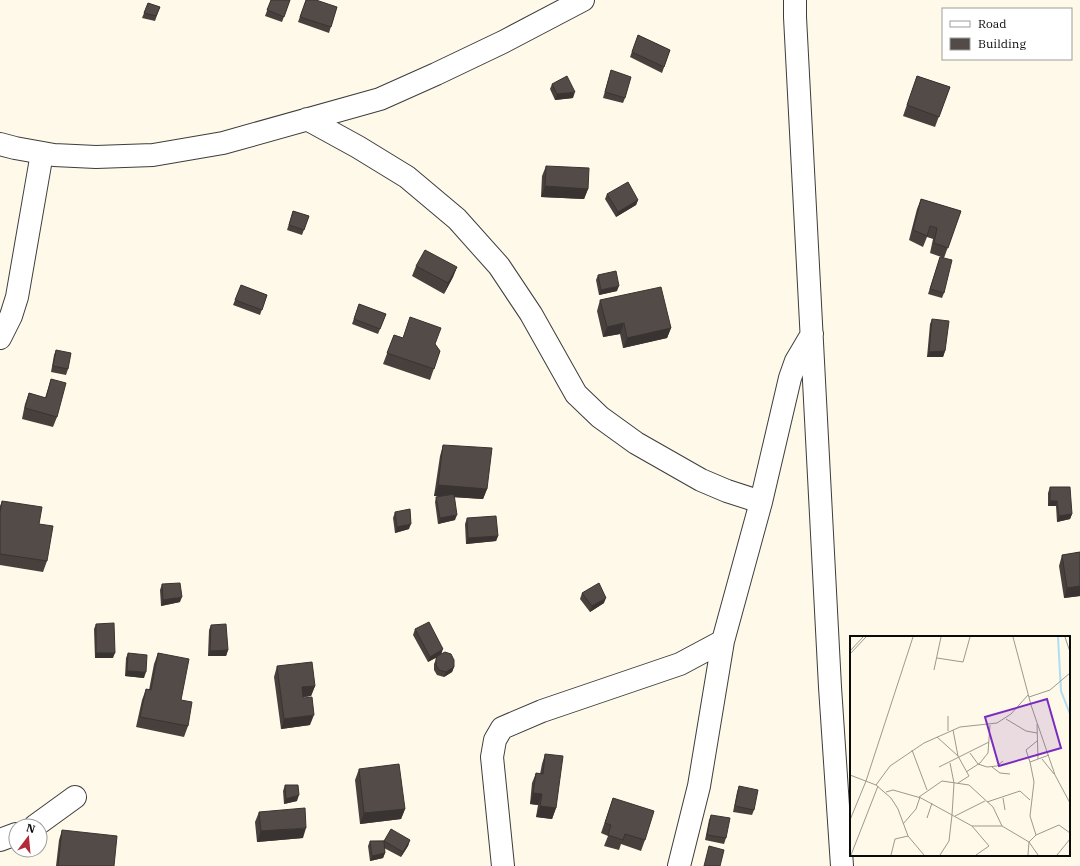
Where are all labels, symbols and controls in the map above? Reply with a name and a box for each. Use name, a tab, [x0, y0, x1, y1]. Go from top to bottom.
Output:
legend	[942, 8, 1072, 60]
text: Road	[978, 16, 1007, 31]
text: Building	[978, 36, 1026, 51]
inset map	[850, 636, 1070, 856]
north arrow	[8, 818, 48, 858]
text: N	[25, 820, 37, 836]

